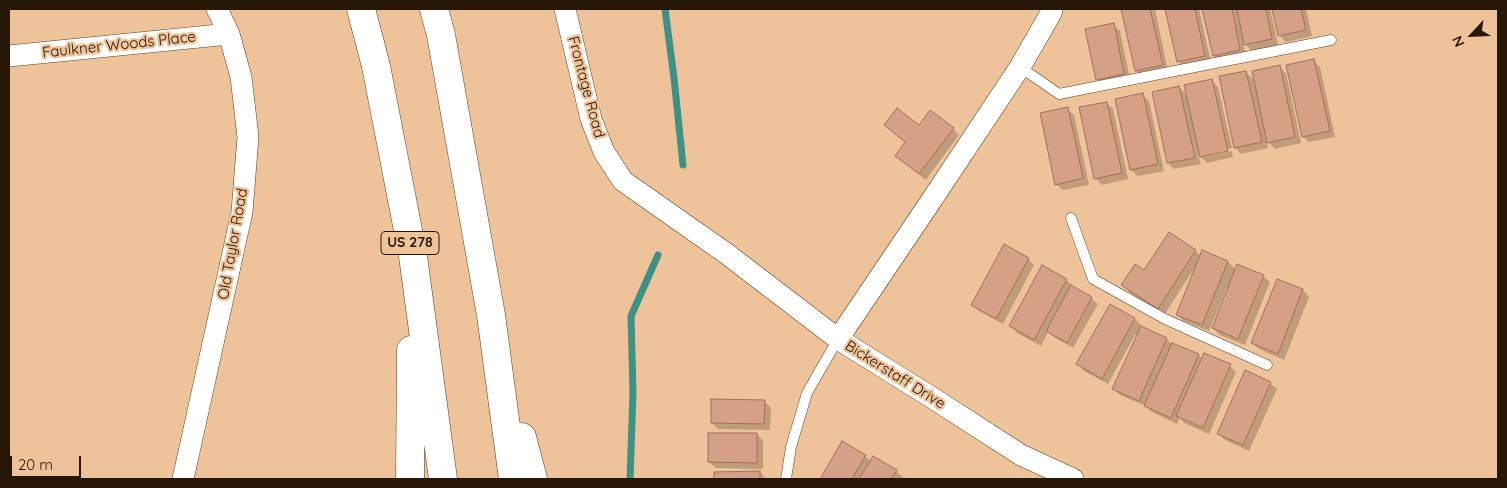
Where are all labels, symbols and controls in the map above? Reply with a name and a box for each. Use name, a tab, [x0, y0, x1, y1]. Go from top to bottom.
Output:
north arrow	[1447, 10, 1497, 60]
street label: Faulkner Woods Place	[41, 28, 197, 62]
text: N	[1448, 33, 1469, 50]
street label: Frontage Road	[564, 34, 608, 140]
street label: Old Taylor Road	[214, 187, 252, 301]
road number: US 278	[381, 232, 439, 254]
street label: Bickerstaff Drive	[842, 337, 948, 413]
scale bar	[12, 446, 84, 478]
text: 20 m	[18, 455, 53, 474]

